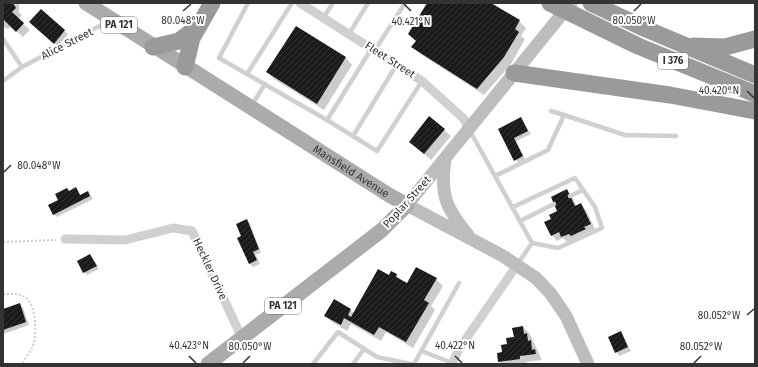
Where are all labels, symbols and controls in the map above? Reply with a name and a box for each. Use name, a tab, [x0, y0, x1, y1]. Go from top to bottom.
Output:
text: 80.048°W	[161, 15, 205, 27]
text: 80.050°W	[612, 15, 656, 27]
text: 40.421°N	[391, 16, 431, 28]
road number: PA 121	[101, 17, 137, 33]
street label: Alice Street	[39, 25, 95, 63]
street label: Fleet Street	[362, 39, 418, 81]
road number: I 376	[658, 53, 688, 69]
text: 40.420°N	[699, 85, 739, 97]
street label: Mansfield Avenue	[311, 142, 392, 200]
text: 80.048°W	[17, 160, 61, 172]
street label: Poplar Street	[380, 173, 434, 231]
street label: Heckler Drive	[190, 236, 230, 302]
road number: PA 121	[265, 298, 301, 314]
text: 80.052°W	[698, 310, 741, 322]
text: 40.423°N	[169, 340, 209, 352]
text: 40.422°N	[435, 340, 475, 352]
text: 80.050°W	[228, 341, 272, 353]
text: 80.052°W	[680, 341, 723, 353]

